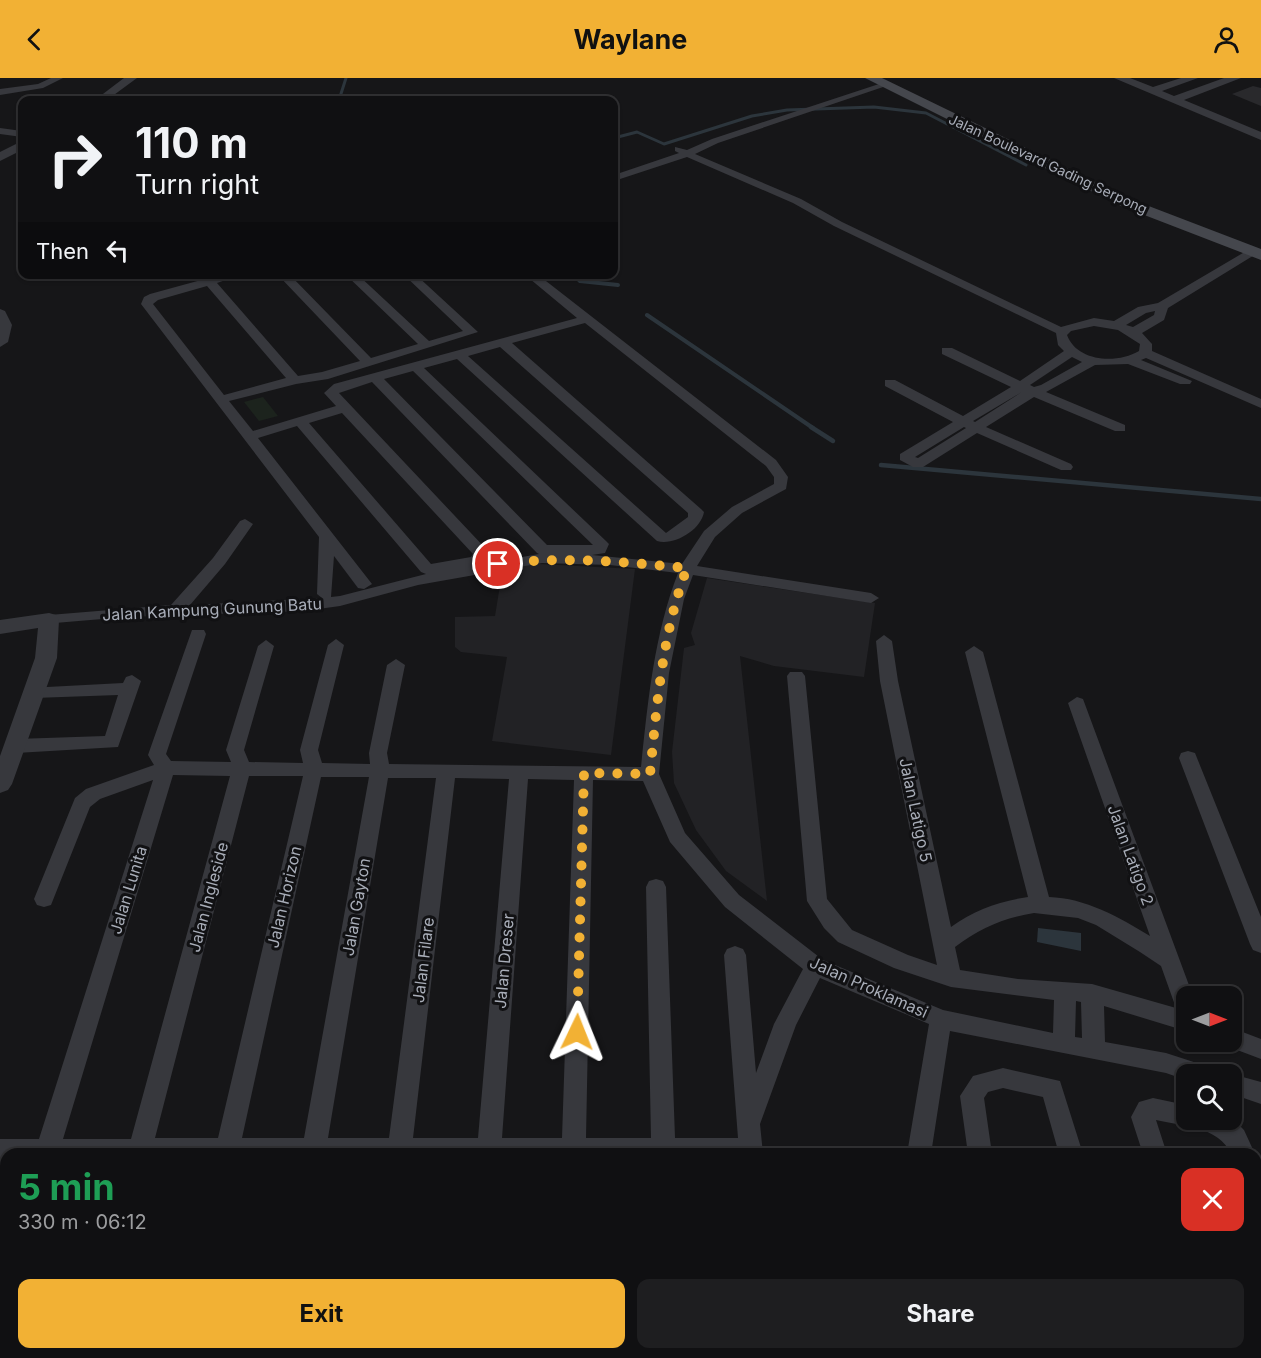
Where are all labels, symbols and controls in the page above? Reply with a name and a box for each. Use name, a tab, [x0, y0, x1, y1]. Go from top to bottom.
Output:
icon: back	[18, 23, 51, 56]
text: Waylane	[574, 23, 687, 56]
icon: person	[1210, 23, 1243, 56]
street label: Jalan Boulevard Gading Serpong	[946, 110, 1150, 217]
text: 110 m	[135, 117, 248, 168]
icon: right	[36, 120, 114, 198]
text: Turn right	[135, 168, 259, 201]
icon: left	[101, 234, 134, 267]
text: Then	[36, 238, 89, 264]
pin	[472, 538, 523, 589]
icon: arrive	[481, 547, 514, 580]
street label: Jalan Kampung Gunung Batu	[102, 593, 322, 625]
street label: Jalan Latigo 5	[895, 756, 937, 864]
street label: Jalan Latigo 2	[1104, 802, 1158, 908]
street label: Jalan Ingleside	[184, 840, 232, 954]
street label: Jalan Lunita	[105, 844, 151, 936]
street label: Jalan Horizon	[263, 844, 305, 950]
street label: Jalan Gayton	[338, 857, 374, 957]
street label: Jalan Dreser	[490, 913, 518, 1009]
street label: Jalan Filare	[408, 916, 438, 1004]
street label: Jalan Proklamasi	[807, 952, 931, 1022]
north arrow	[1176, 986, 1242, 1052]
map controls	[1176, 986, 1242, 1130]
position arrow	[545, 1000, 609, 1064]
button: search	[1176, 1064, 1242, 1130]
text: 5 min	[18, 1165, 115, 1209]
button: close	[1181, 1168, 1244, 1231]
text: 330 m · 06:12	[18, 1210, 147, 1234]
button: Exit	[18, 1279, 625, 1348]
button: Share	[637, 1279, 1244, 1348]

